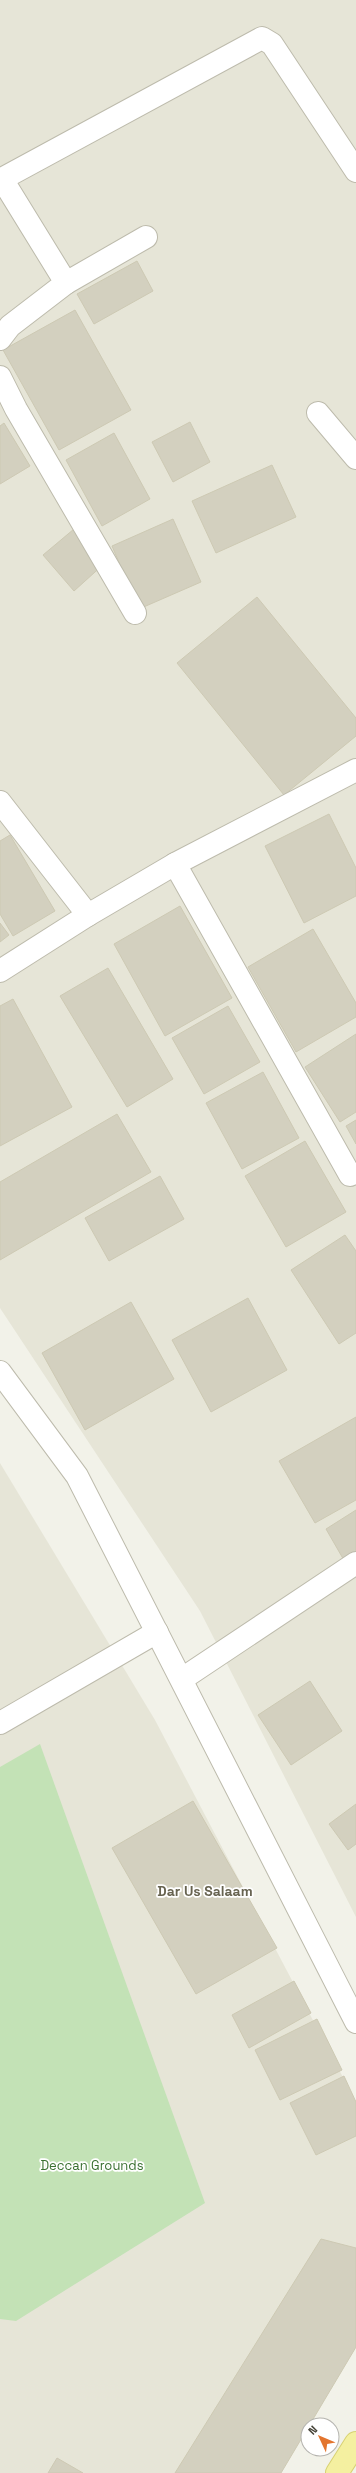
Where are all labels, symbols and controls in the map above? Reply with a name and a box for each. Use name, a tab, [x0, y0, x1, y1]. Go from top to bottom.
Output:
district label: Dar Us Salaam	[157, 1882, 253, 1900]
park label: Deccan Grounds	[40, 2157, 144, 2174]
north arrow	[300, 2417, 340, 2457]
text: N	[305, 2423, 320, 2438]

